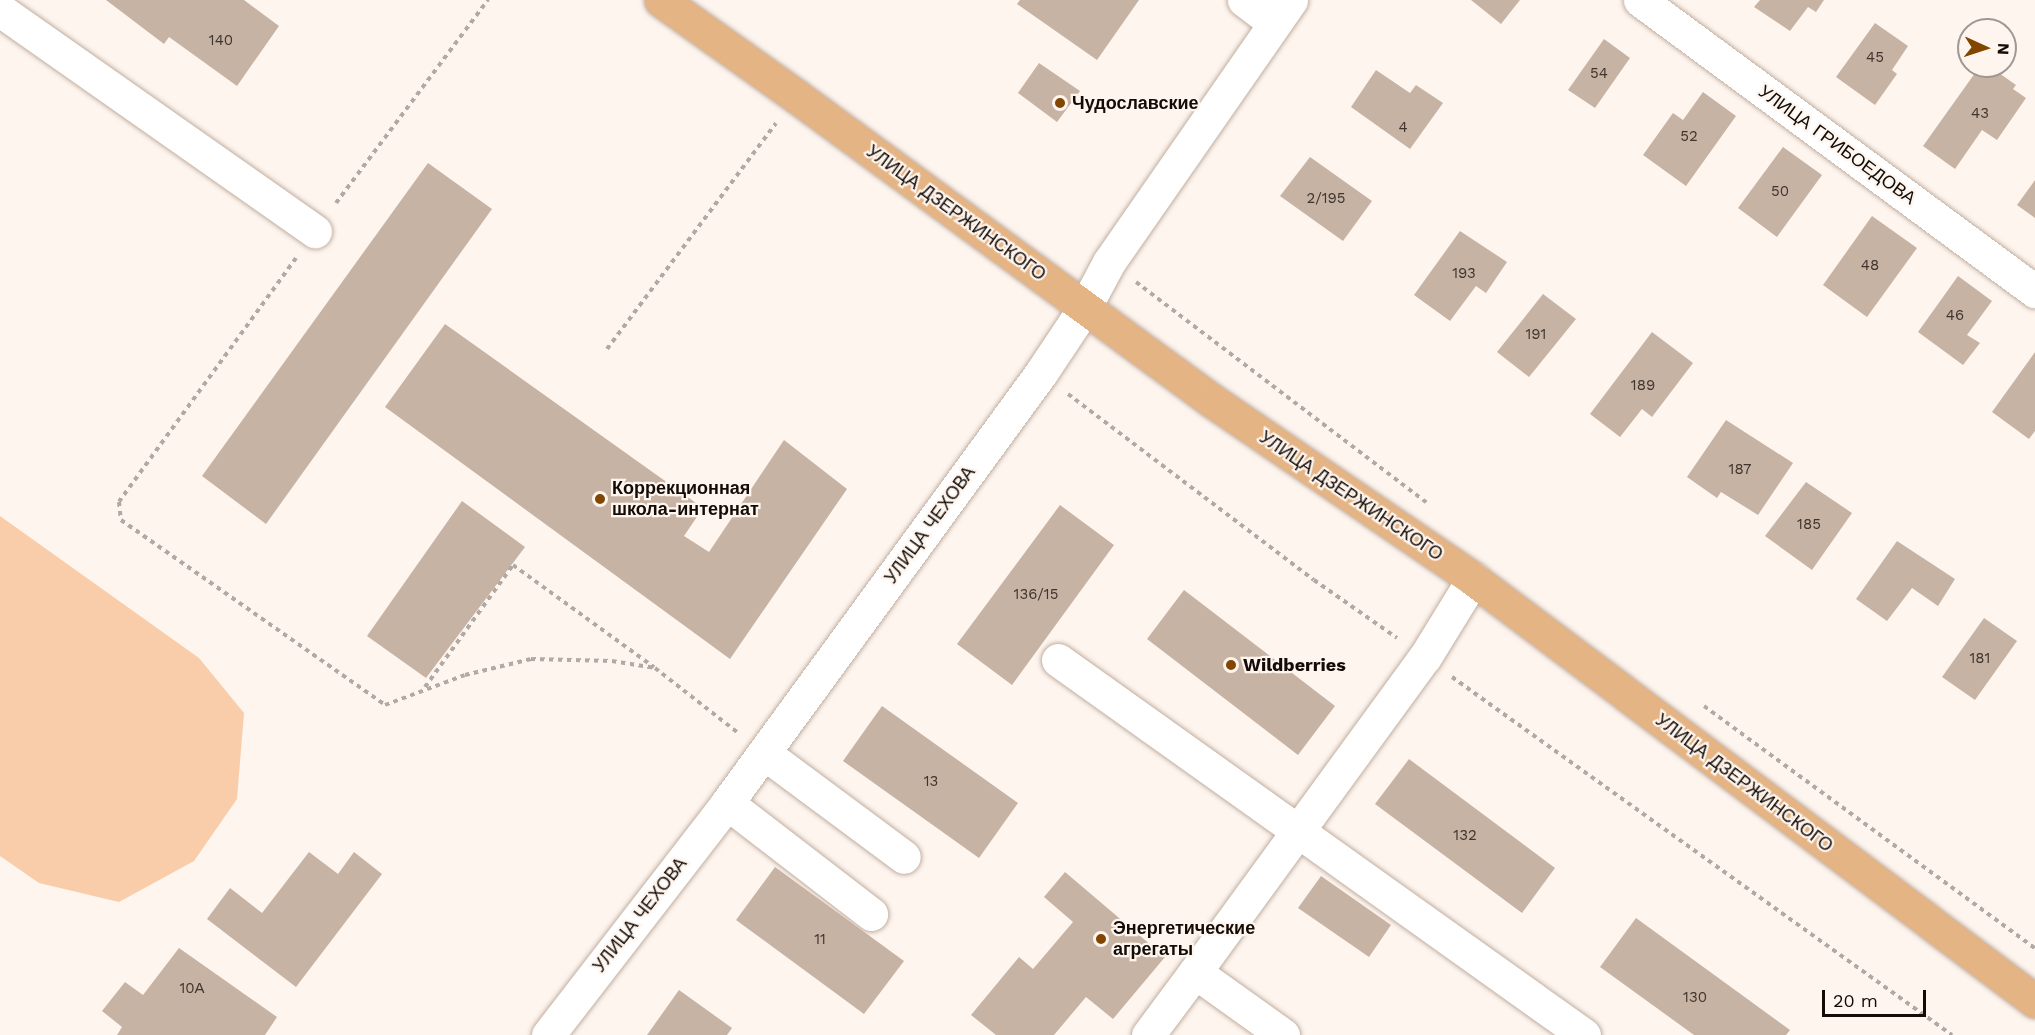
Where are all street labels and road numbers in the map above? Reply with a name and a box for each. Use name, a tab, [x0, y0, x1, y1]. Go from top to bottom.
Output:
street label: УЛИЦА ГРИБОЕДОВА	[1754, 81, 1920, 209]
street label: УЛИЦА ДЗЕРЖИНСКОГО	[862, 141, 1050, 285]
street label: УЛИЦА ДЗЕРЖИНСКОГО	[1255, 427, 1447, 565]
street label: УЛИЦА ЧЕХОВА	[880, 462, 980, 588]
street label: УЛИЦА ДЗЕРЖИНСКОГО	[1651, 709, 1837, 857]
street label: УЛИЦА ЧЕХОВА	[588, 853, 692, 977]

